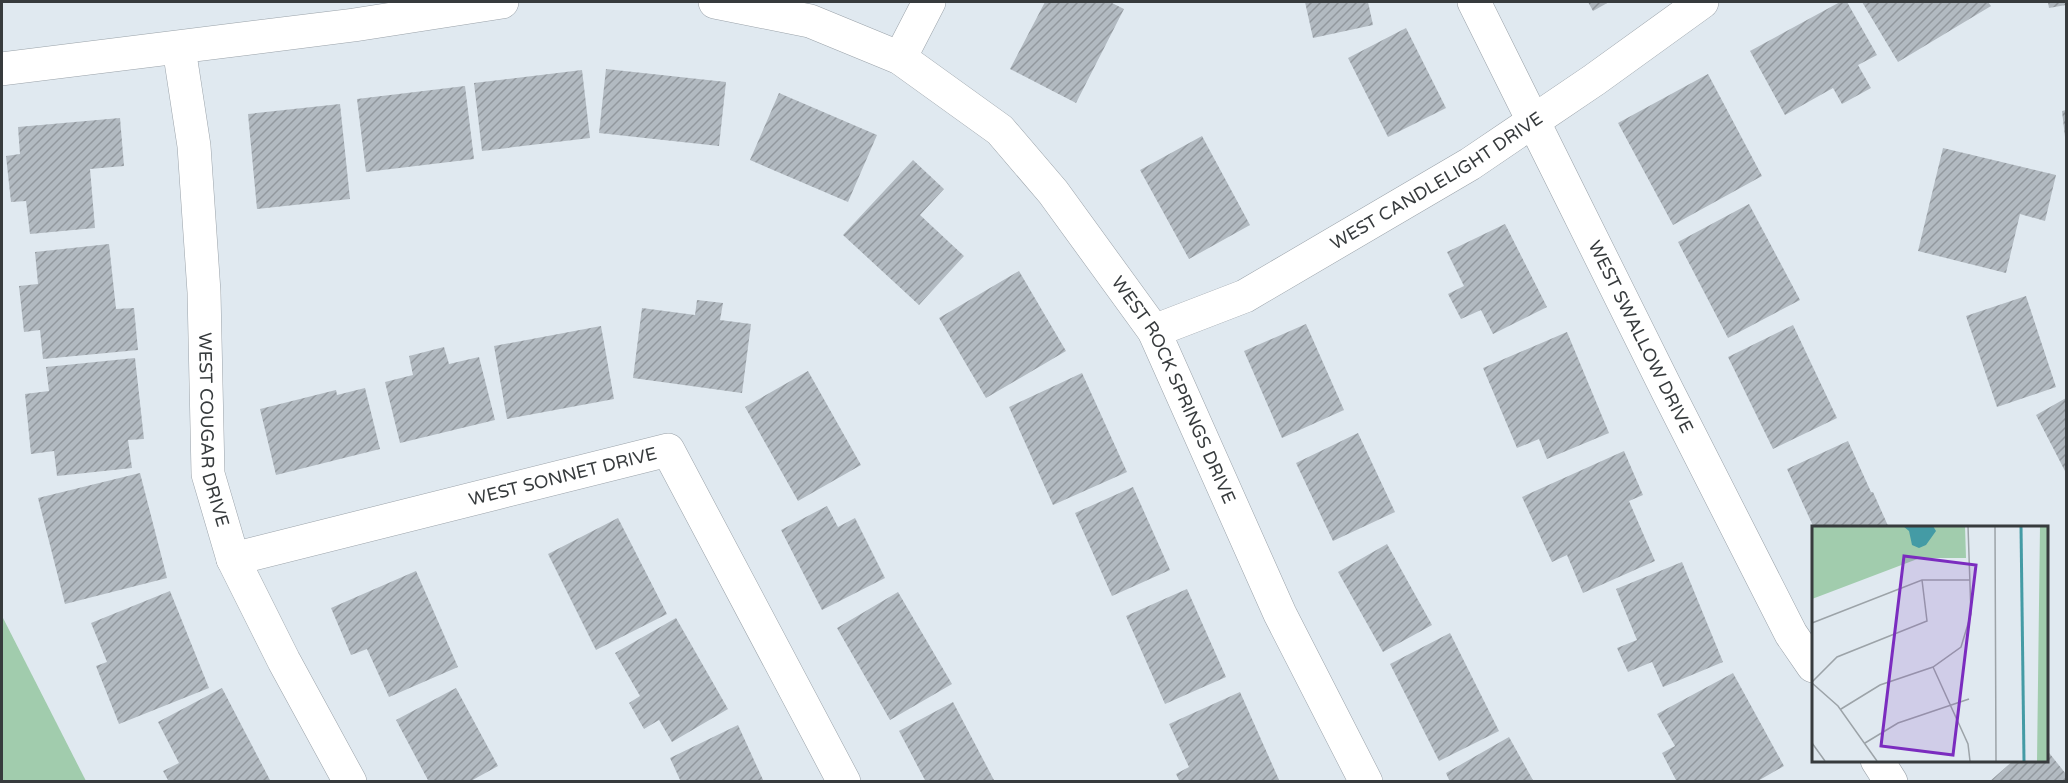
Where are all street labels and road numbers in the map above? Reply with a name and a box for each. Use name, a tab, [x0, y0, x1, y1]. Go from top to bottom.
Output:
street label: WEST CANDLELIGHT DRIVE	[1326, 107, 1547, 255]
street label: WEST SWALLOW DRIVE	[1583, 237, 1698, 437]
street label: WEST ROCK SPRINGS DRIVE	[1107, 272, 1240, 507]
street label: WEST COUGAR DRIVE	[194, 332, 234, 530]
street label: WEST SONNET DRIVE	[466, 442, 659, 510]

